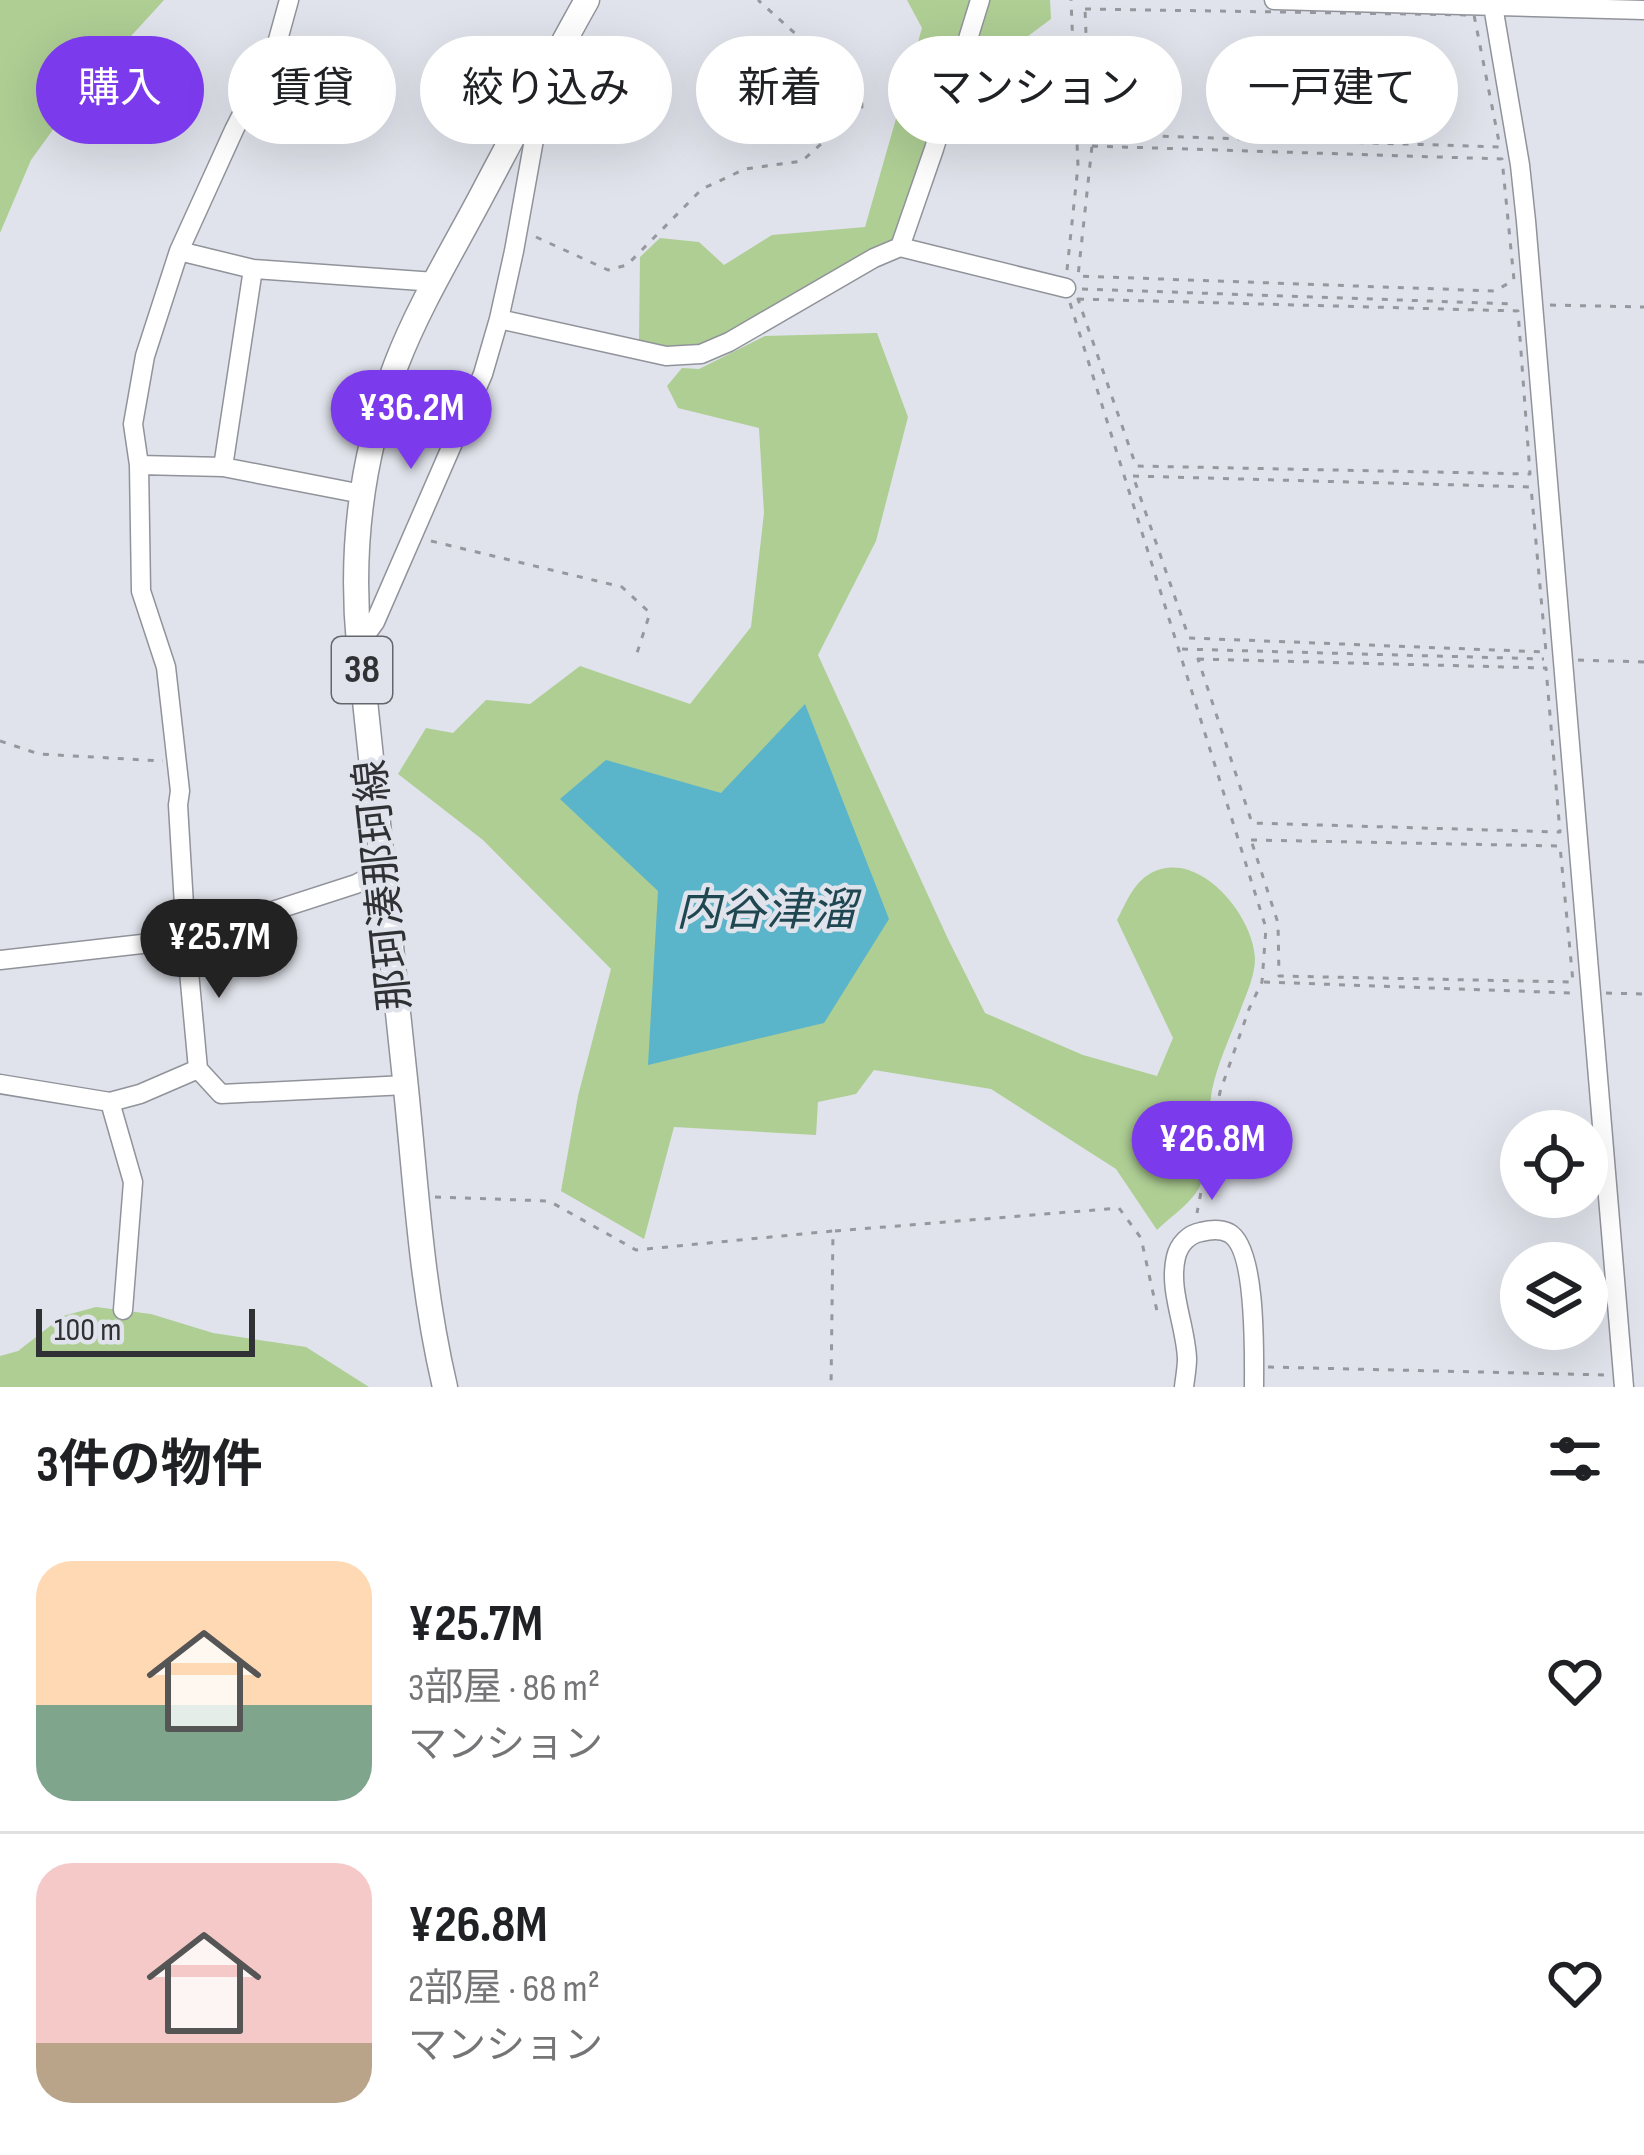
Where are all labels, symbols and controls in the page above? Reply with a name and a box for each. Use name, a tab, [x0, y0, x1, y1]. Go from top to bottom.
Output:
chip: 購入	[36, 36, 204, 144]
chip: 賃貸	[228, 36, 396, 144]
chip: 絞り込み	[420, 36, 672, 144]
chip: 新着	[696, 36, 864, 144]
chip: マンション	[888, 36, 1182, 144]
chip: 一戸建て	[1206, 36, 1458, 144]
pin: ¥36.2M	[313, 370, 509, 472]
text: ¥36.2M	[358, 385, 464, 432]
road number: 38	[332, 637, 392, 703]
street label: 那珂湊那珂線	[345, 757, 423, 1013]
water label: 内谷津溜	[676, 884, 862, 939]
pin: ¥25.7M	[121, 899, 317, 1001]
text: ¥25.7M	[167, 914, 271, 961]
pin: ¥26.8M	[1114, 1101, 1310, 1203]
map controls	[1500, 1110, 1608, 1350]
button: locate	[1500, 1110, 1608, 1218]
text: ¥26.8M	[1159, 1116, 1265, 1163]
button: layers	[1500, 1242, 1608, 1350]
scale bar	[36, 1303, 255, 1356]
text: 100 m	[54, 1310, 121, 1350]
icon: filters	[1542, 1426, 1608, 1492]
text: 3件の物件	[36, 1435, 263, 1496]
text: ¥25.7M	[408, 1594, 543, 1655]
icon: home	[132, 1609, 276, 1753]
icon: heart	[1542, 1648, 1608, 1714]
text: 3部屋 · 86 m²	[408, 1665, 600, 1712]
text: マンション	[408, 1722, 603, 1769]
text: ¥26.8M	[408, 1895, 548, 1956]
icon: home	[132, 1911, 276, 2055]
icon: heart	[1542, 1950, 1608, 2016]
text: 2部屋 · 68 m²	[408, 1966, 600, 2013]
text: マンション	[408, 2023, 603, 2070]

